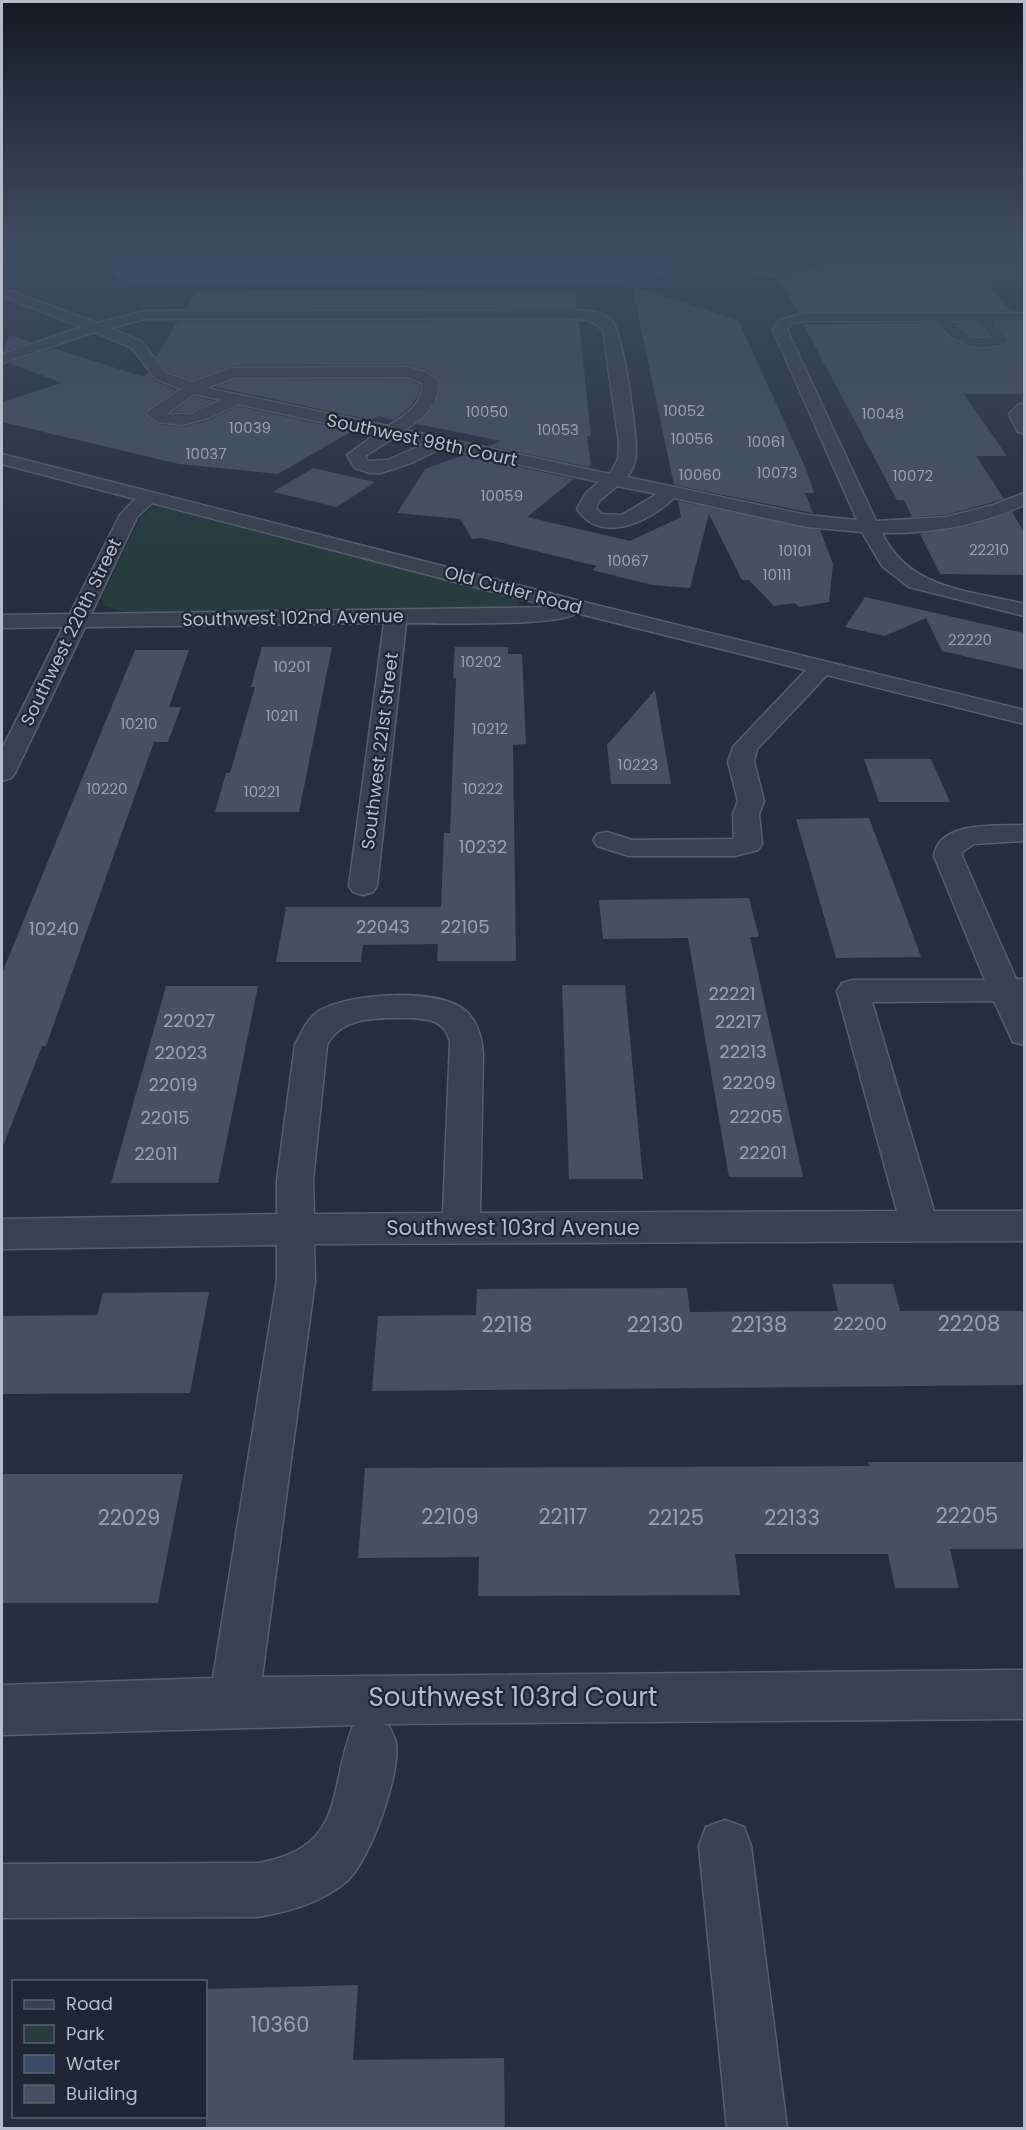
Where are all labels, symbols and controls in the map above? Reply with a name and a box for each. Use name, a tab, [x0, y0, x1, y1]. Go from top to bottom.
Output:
house number: 10052	[663, 400, 705, 421]
house number: 10050	[466, 401, 508, 422]
house number: 10048	[862, 403, 904, 424]
street label: Southwest 98th Court	[325, 407, 520, 472]
house number: 10039	[229, 417, 271, 438]
house number: 10053	[537, 419, 579, 440]
house number: 10056	[671, 428, 713, 449]
house number: 10061	[747, 431, 785, 452]
house number: 10037	[186, 443, 226, 464]
house number: 10073	[757, 462, 797, 483]
house number: 10060	[679, 464, 721, 485]
house number: 10072	[893, 465, 933, 486]
house number: 10059	[481, 485, 523, 506]
street label: Southwest 220th Street	[14, 534, 127, 730]
house number: 22210	[969, 539, 1009, 560]
house number: 10101	[778, 540, 812, 561]
house number: 10067	[607, 550, 649, 571]
street label: Old Cutler Road	[442, 559, 585, 620]
house number: 10111	[763, 564, 791, 585]
street label: Southwest 102nd Avenue	[182, 603, 404, 632]
house number: 22220	[948, 629, 992, 650]
street label: Southwest 221st Street	[355, 651, 404, 851]
house number: 10202	[461, 651, 501, 672]
house number: 10201	[273, 656, 311, 677]
house number: 10211	[266, 705, 298, 726]
house number: 10210	[120, 713, 158, 734]
house number: 10212	[472, 718, 508, 739]
house number: 10223	[618, 754, 658, 775]
house number: 10220	[87, 778, 127, 799]
house number: 10222	[463, 778, 503, 799]
house number: 10221	[244, 781, 280, 802]
house number: 10232	[459, 834, 507, 859]
house number: 22043	[356, 914, 410, 939]
house number: 22105	[440, 914, 490, 939]
house number: 10240	[29, 916, 79, 941]
house number: 22221	[708, 981, 756, 1006]
house number: 22027	[163, 1008, 215, 1033]
house number: 22217	[715, 1009, 761, 1034]
house number: 22213	[719, 1039, 767, 1064]
house number: 22023	[155, 1040, 207, 1065]
house number: 22209	[722, 1070, 776, 1095]
house number: 22019	[148, 1072, 198, 1097]
house number: 22205	[729, 1104, 783, 1129]
house number: 22015	[140, 1105, 190, 1130]
house number: 22201	[739, 1140, 787, 1165]
house number: 22011	[134, 1141, 178, 1166]
street label: Southwest 103rd Avenue	[386, 1213, 640, 1242]
house number: 22208	[938, 1309, 1000, 1338]
house number: 22118	[482, 1310, 532, 1339]
house number: 22130	[627, 1310, 683, 1339]
house number: 22138	[731, 1310, 787, 1339]
house number: 22200	[833, 1311, 887, 1336]
house number: 22205	[936, 1501, 998, 1530]
house number: 22109	[421, 1502, 479, 1531]
house number: 22117	[538, 1502, 588, 1531]
house number: 22029	[98, 1503, 160, 1532]
house number: 22125	[648, 1503, 704, 1532]
house number: 22133	[764, 1503, 820, 1532]
street label: Southwest 103rd Court	[369, 1679, 657, 1715]
legend	[12, 1980, 207, 2118]
text: Road	[66, 1991, 113, 2016]
house number: 10360	[251, 2010, 309, 2039]
text: Park	[66, 2021, 105, 2046]
text: Water	[66, 2051, 120, 2076]
text: Building	[66, 2081, 138, 2106]

